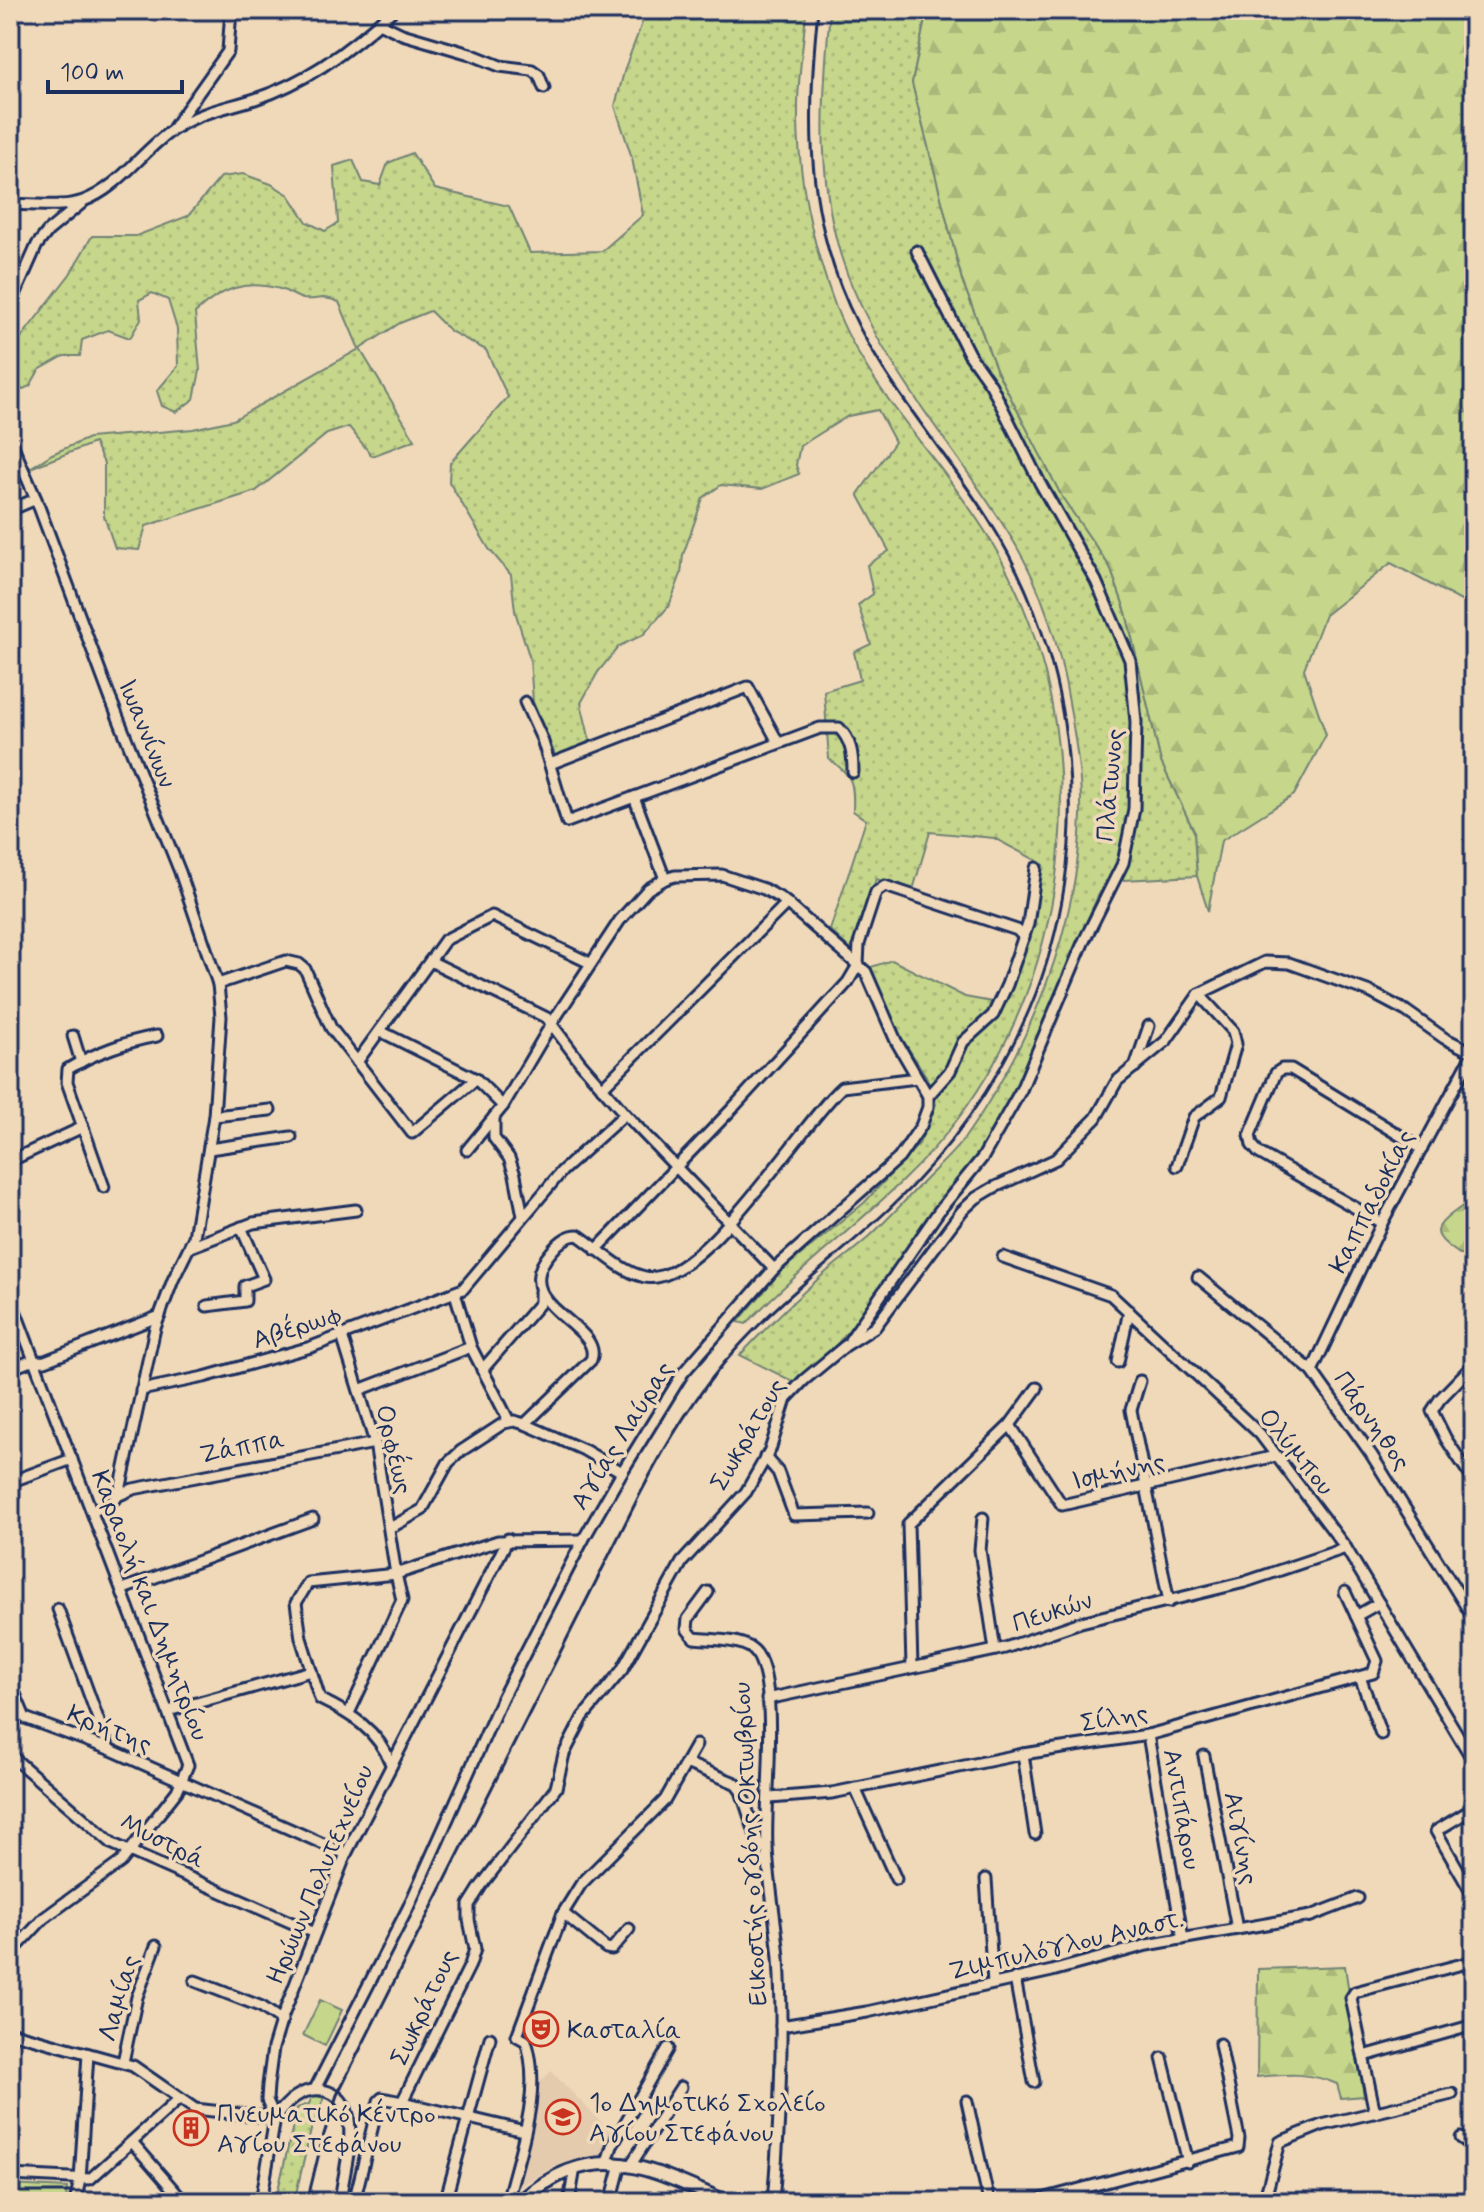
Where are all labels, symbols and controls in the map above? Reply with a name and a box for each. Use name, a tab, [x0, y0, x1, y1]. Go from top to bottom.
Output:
scale bar	[48, 44, 182, 94]
text: 100 m	[60, 58, 124, 89]
street label: Ιωαννίνων	[109, 674, 183, 793]
street label: Πλάτωνος	[1089, 727, 1133, 843]
street label: Καππαδοκίας	[1322, 1124, 1424, 1280]
street label: Αβέρωφ	[248, 1297, 347, 1358]
street label: Αγίας Λαύρας	[563, 1355, 682, 1517]
street label: Πάρνηθος	[1325, 1365, 1418, 1478]
street label: Σωκράτους	[703, 1373, 795, 1497]
street label: Ορφέως	[366, 1401, 420, 1498]
street label: Ολύμπου	[1250, 1401, 1341, 1503]
street label: Ζάππα	[197, 1423, 288, 1473]
street label: Ισμήνης	[1069, 1445, 1168, 1499]
street label: Καραολή και Δημητρίου	[82, 1466, 216, 1746]
street label: Πευκών	[1008, 1584, 1097, 1642]
street label: Εικοστής ογδόης Οκτωβρίου	[726, 1681, 776, 2007]
street label: Σίλης	[1078, 1696, 1151, 1742]
street label: Κρήτης	[62, 1697, 157, 1762]
street label: Αντιπάρου	[1154, 1746, 1208, 1872]
street label: Ηρώων Πολυτεχνείου	[259, 1760, 383, 1990]
street label: Αιγίνης	[1214, 1789, 1266, 1888]
street label: Μυστρά	[114, 1806, 210, 1878]
street label: Ζιμπυλόγλου Αναστ.	[946, 1902, 1187, 1989]
street label: Σωκράτους	[383, 1944, 467, 2071]
street label: Λαμίας	[91, 1951, 148, 2046]
theatre icon: Κασταλία	[522, 2010, 560, 2048]
place label: Κασταλία	[567, 2014, 681, 2048]
place label: 1ο Δημοτικό Σχολείο Αγίου Στεφάνου	[589, 2087, 826, 2151]
place label: Πνευματικό Κέντρο Αγίου Στεφάνου	[217, 2098, 436, 2162]
school or university icon: 1ο Δημοτικό Σχολείο Αγίου Στεφάνου	[544, 2098, 582, 2136]
building icon: Πνευματικό Κέντρο Αγίου Στεφάνου	[172, 2109, 210, 2147]

